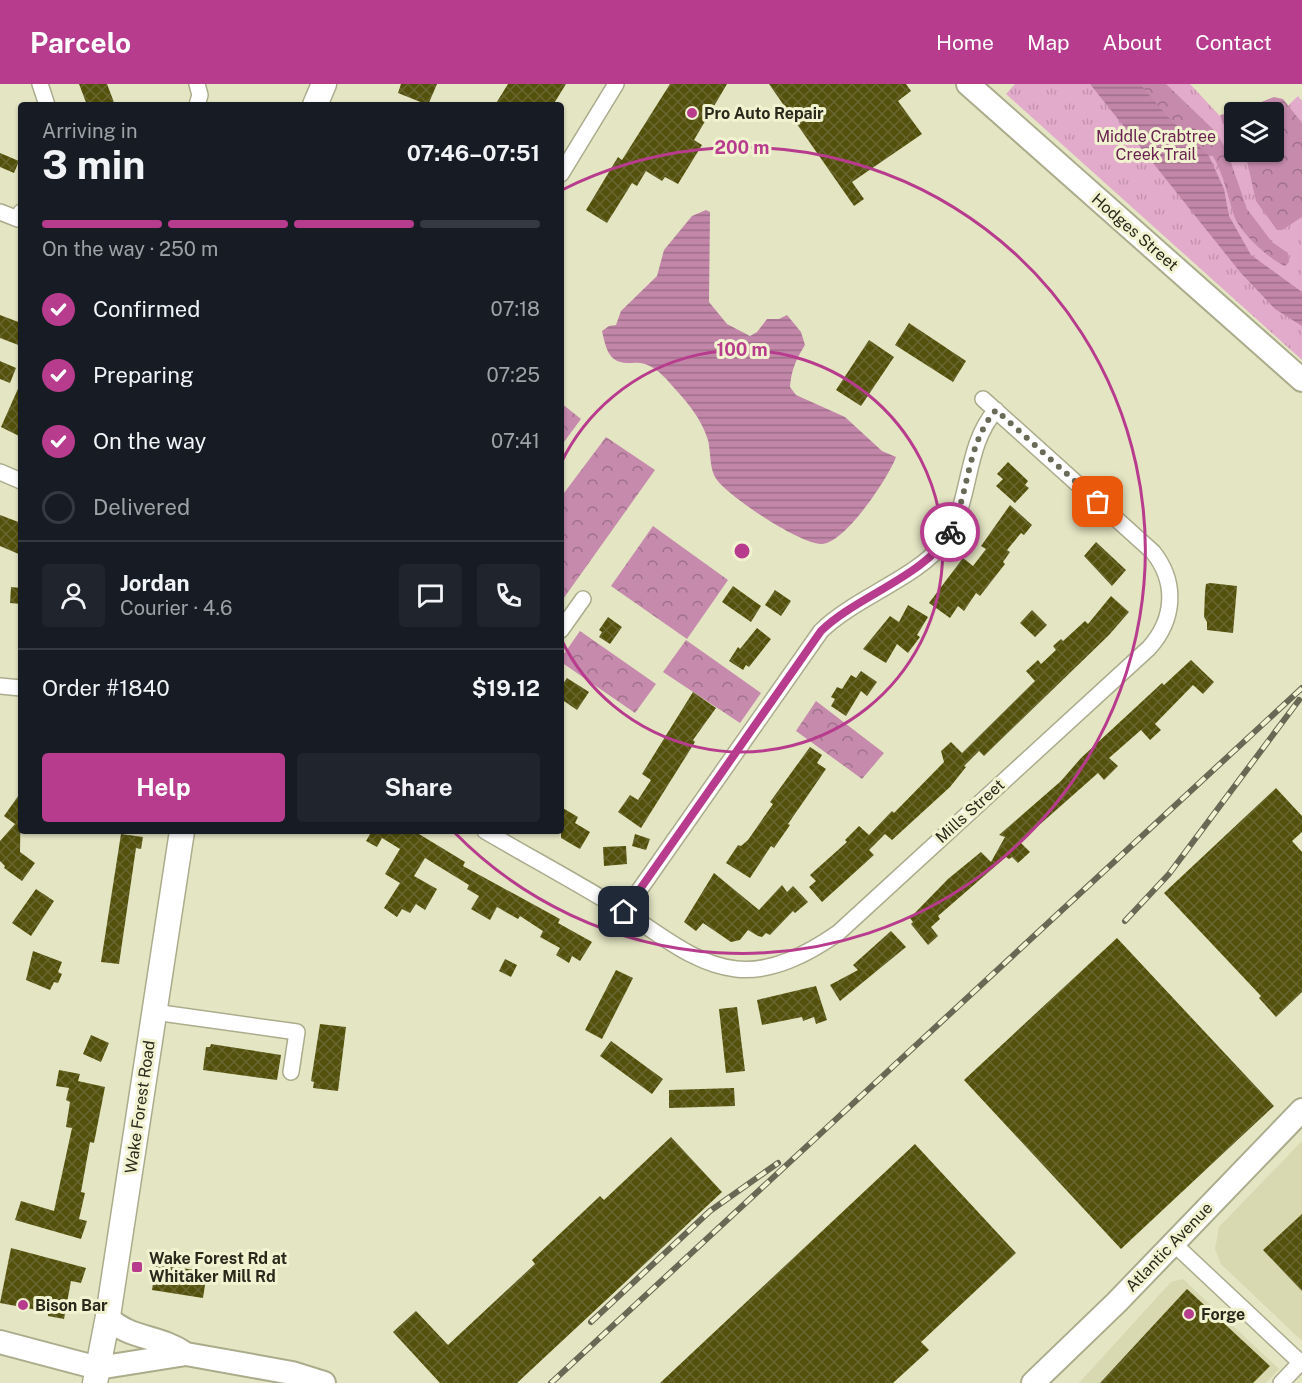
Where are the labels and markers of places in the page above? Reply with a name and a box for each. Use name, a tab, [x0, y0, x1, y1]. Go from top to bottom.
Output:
place label: Pro Auto Repair	[704, 104, 824, 123]
marker: Pro Auto Repair	[685, 106, 699, 120]
pin	[1072, 476, 1123, 527]
centre of rings	[732, 541, 752, 561]
pin	[598, 886, 649, 937]
place label: Wake Forest Rd at Whitaker Mill Rd	[149, 1249, 287, 1286]
marker: Wake Forest Rd at Whitaker Mill Rd	[130, 1260, 144, 1274]
place label: Bison Bar	[35, 1296, 108, 1315]
marker: Bison Bar	[16, 1298, 30, 1312]
place label: Forge	[1201, 1305, 1245, 1324]
marker: Forge	[1182, 1307, 1196, 1321]

